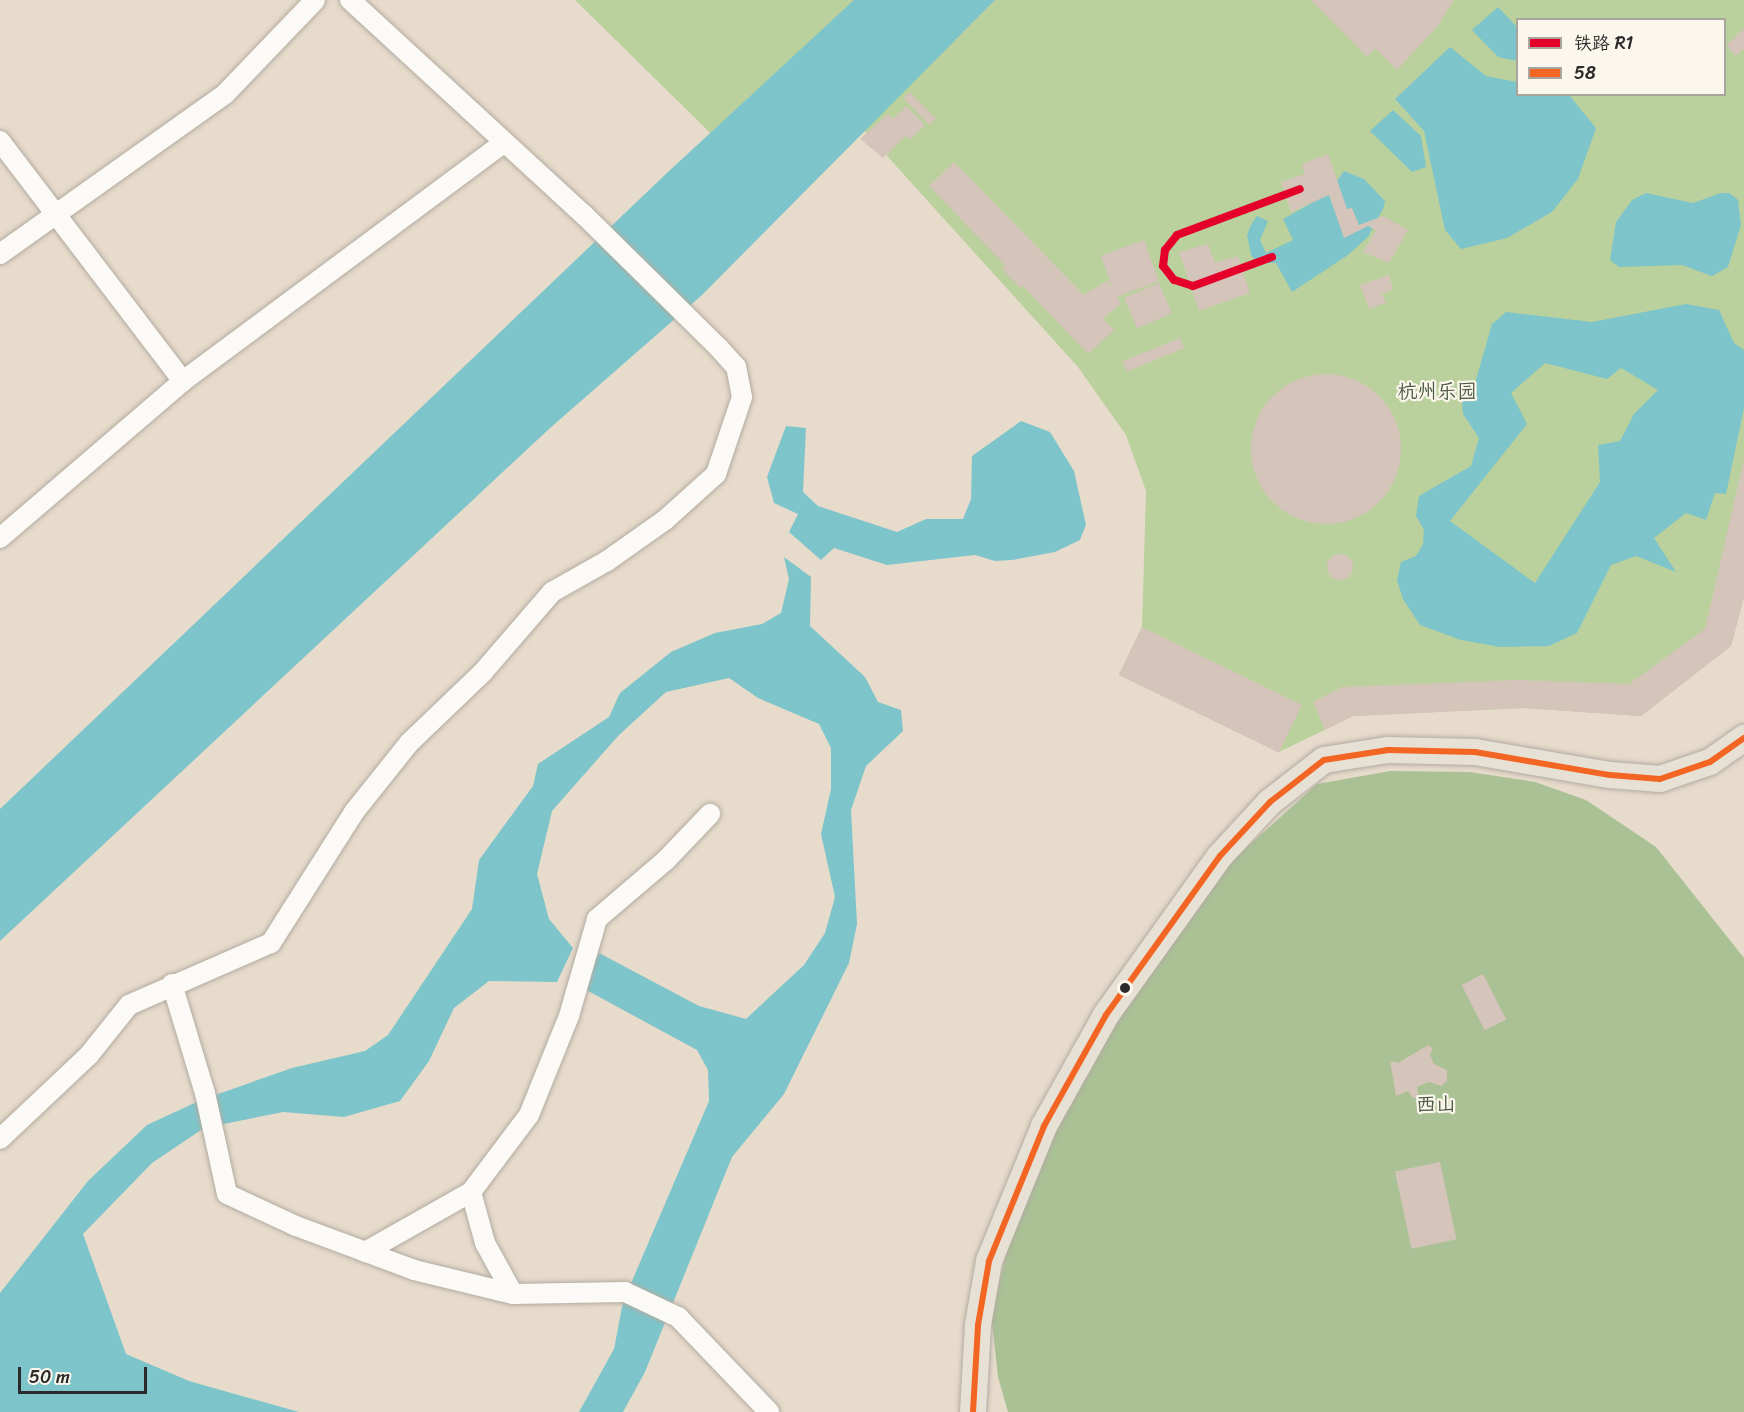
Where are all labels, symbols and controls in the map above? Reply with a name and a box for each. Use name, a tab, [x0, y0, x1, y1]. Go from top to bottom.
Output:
legend	[1516, 18, 1726, 96]
text: 铁路 R1	[1574, 27, 1633, 59]
text: 58	[1574, 57, 1596, 89]
park label: 杭州乐园	[1397, 379, 1477, 403]
unlabelled marker	[1119, 982, 1131, 994]
park label: 西山	[1416, 1092, 1456, 1116]
scale bar	[21, 1355, 150, 1393]
text: 50 m	[29, 1361, 70, 1393]

